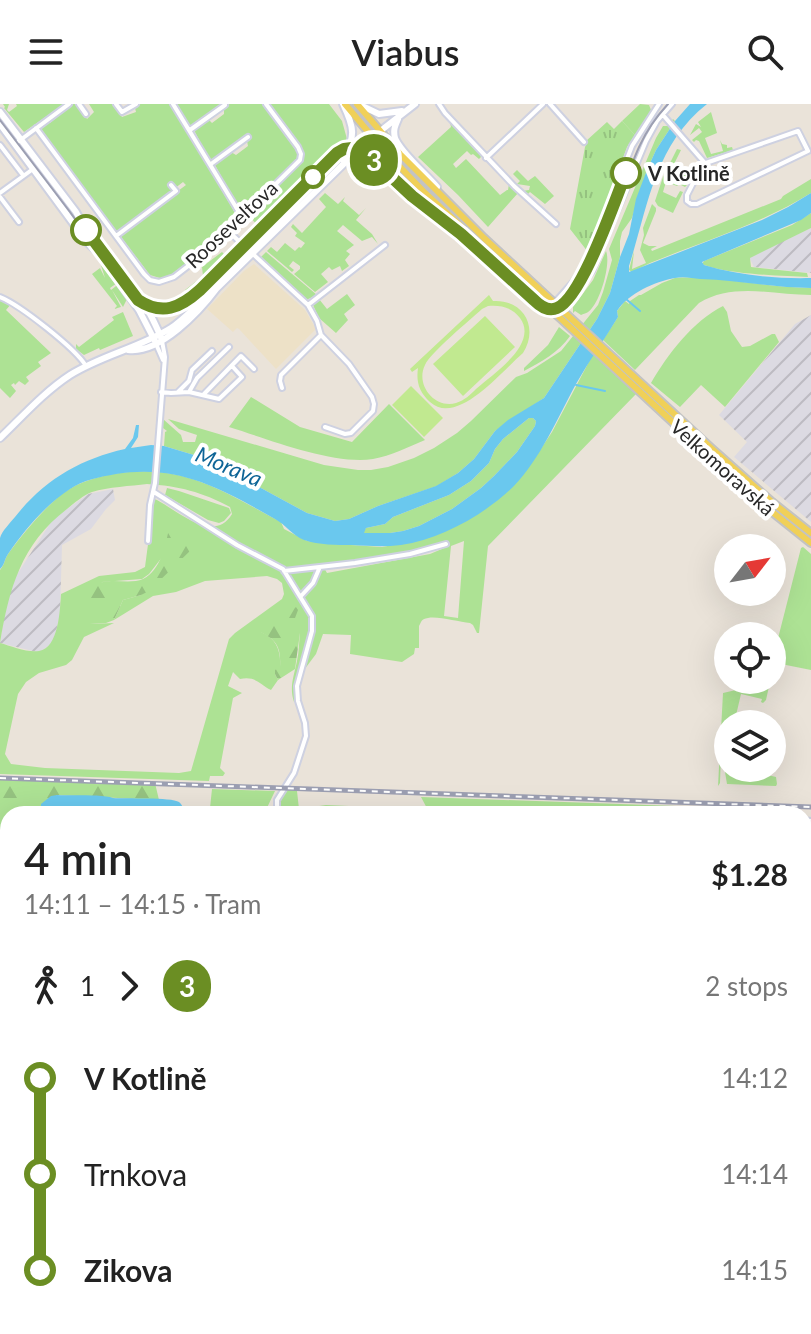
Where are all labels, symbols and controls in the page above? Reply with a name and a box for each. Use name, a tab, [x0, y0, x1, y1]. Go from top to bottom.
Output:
icon: menu	[24, 30, 68, 74]
text: Viabus	[352, 30, 459, 74]
icon: search	[743, 30, 787, 74]
line badge: 3	[348, 134, 400, 186]
text: 3	[366, 143, 382, 177]
marker: V Kotlině	[611, 158, 641, 188]
place label: V Kotlině	[647, 161, 730, 185]
unlabelled marker	[302, 166, 324, 188]
street label: Rooseveltova	[180, 175, 282, 273]
unlabelled marker	[71, 215, 101, 245]
street label: Velkomoravská	[666, 414, 780, 520]
water label: Morava	[192, 440, 266, 492]
north arrow	[714, 534, 786, 606]
map controls	[714, 534, 786, 782]
button: locate	[714, 622, 786, 694]
button: layers	[714, 710, 786, 782]
text: 4 min	[24, 832, 133, 884]
text: $1.28	[711, 856, 788, 892]
text: 14:11 – 14:15 · Tram	[24, 888, 261, 920]
icon: walk	[24, 964, 68, 1008]
icon: forward	[107, 964, 151, 1008]
text: 3	[179, 969, 195, 1003]
text: 1	[80, 970, 95, 1002]
text: 2 stops	[705, 970, 788, 1002]
text: V Kotlině	[84, 1060, 207, 1096]
text: 14:12	[721, 1062, 788, 1094]
text: Trnkova	[84, 1156, 187, 1192]
text: 14:14	[721, 1158, 788, 1190]
text: Zikova	[84, 1252, 172, 1288]
text: 14:15	[721, 1254, 788, 1286]

